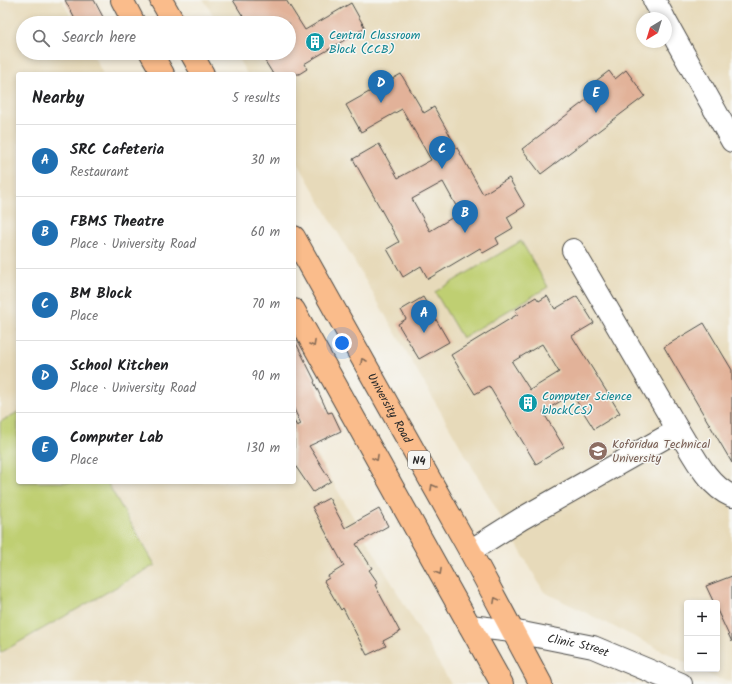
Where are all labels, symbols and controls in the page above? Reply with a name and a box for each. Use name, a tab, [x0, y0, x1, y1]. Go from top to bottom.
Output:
north arrow	[636, 12, 672, 48]
search box	[16, 16, 296, 60]
text: Search here	[62, 26, 136, 50]
place label: Central Classroom Block (CCB)	[329, 26, 421, 59]
icon: search	[30, 27, 52, 49]
building icon: Central Classroom Block (CCB)	[304, 31, 326, 53]
pin: D	[368, 70, 394, 103]
pin: E	[583, 80, 609, 113]
text: Nearby	[32, 85, 84, 112]
text: 5 results	[232, 88, 280, 109]
pin: C	[429, 136, 455, 169]
text: SRC Cafeteria	[70, 138, 164, 162]
text: A	[41, 150, 49, 171]
text: 30 m	[251, 150, 280, 171]
text: Restaurant	[70, 162, 129, 183]
pin: B	[452, 200, 478, 233]
text: FBMS Theatre	[70, 210, 164, 234]
text: B	[41, 222, 49, 243]
text: 60 m	[251, 222, 280, 243]
text: Place · University Road	[70, 234, 196, 255]
text: BM Block	[70, 282, 131, 306]
text: C	[41, 294, 49, 315]
text: 70 m	[252, 294, 280, 315]
pin: A	[411, 300, 437, 333]
text: Place	[70, 306, 98, 327]
your location	[332, 333, 352, 353]
one-way arrow	[308, 340, 316, 347]
text: School Kitchen	[70, 354, 169, 378]
one-way arrow	[361, 358, 368, 365]
text: D	[41, 366, 49, 387]
text: 90 m	[252, 366, 280, 387]
street label: University Road	[362, 370, 417, 448]
text: Place · University Road	[70, 378, 196, 399]
place label: Computer Science block(CS)	[542, 387, 632, 420]
building icon: Computer Science block(CS)	[517, 392, 539, 414]
text: Computer Lab	[70, 426, 163, 450]
place label: Koforidua Technical University	[612, 435, 710, 468]
text: E	[41, 438, 49, 459]
text: 130 m	[246, 438, 280, 459]
school or university icon: Koforidua Technical University	[587, 440, 609, 462]
text: Place	[70, 450, 98, 471]
road number: N4	[408, 451, 430, 469]
one-way arrow	[371, 454, 379, 461]
one-way arrow	[431, 483, 438, 491]
one-way arrow	[435, 567, 442, 575]
one-way arrow	[493, 597, 501, 605]
map controls	[684, 600, 720, 672]
button: +	[684, 600, 720, 636]
street label: Clinic Street	[546, 629, 612, 663]
button: −	[684, 636, 720, 672]

